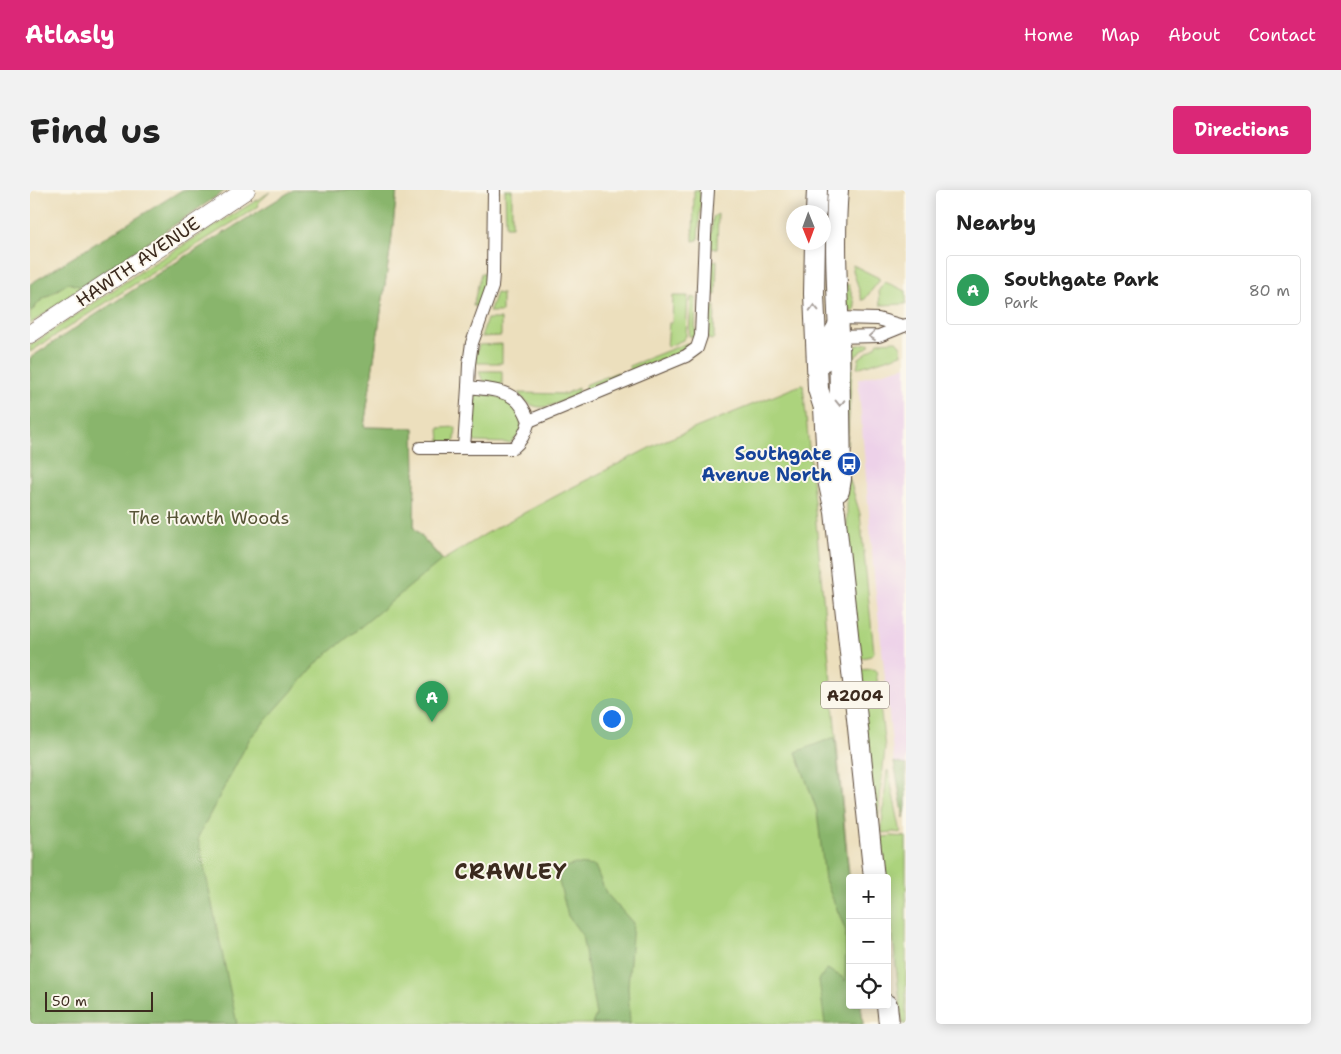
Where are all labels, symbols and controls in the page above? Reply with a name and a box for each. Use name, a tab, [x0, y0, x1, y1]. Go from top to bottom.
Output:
text: Atlasly	[25, 19, 115, 51]
text: Home	[1024, 23, 1073, 47]
text: Map	[1101, 23, 1140, 47]
text: About	[1168, 23, 1221, 47]
text: Contact	[1249, 23, 1316, 47]
button: Directions	[1173, 106, 1311, 154]
text: Find us	[30, 107, 161, 154]
north arrow	[786, 205, 831, 250]
text: Nearby	[956, 209, 1036, 237]
street label: HAWTH AVENUE	[71, 212, 205, 312]
text: Southgate Park	[1004, 267, 1159, 292]
text: A	[967, 280, 979, 301]
text: 80 m	[1249, 280, 1290, 301]
text: Park	[1004, 292, 1038, 313]
one-way arrow	[809, 304, 820, 312]
one-way arrow	[868, 330, 876, 341]
one-way arrow	[835, 400, 845, 408]
place label: Southgate Avenue North	[701, 442, 832, 487]
bus stop icon: Southgate Avenue North	[836, 451, 862, 477]
park label: The Hawth Woods	[129, 506, 289, 530]
pin: A	[416, 681, 448, 722]
road number: A2004	[821, 682, 889, 708]
your location	[599, 706, 625, 732]
district label: CRAWLEY	[454, 857, 568, 886]
map controls	[846, 874, 891, 1009]
button: +	[846, 874, 891, 919]
button: −	[846, 919, 891, 964]
button: locate	[846, 964, 891, 1009]
scale bar	[45, 989, 152, 1012]
text: 50 m	[52, 992, 87, 1010]

